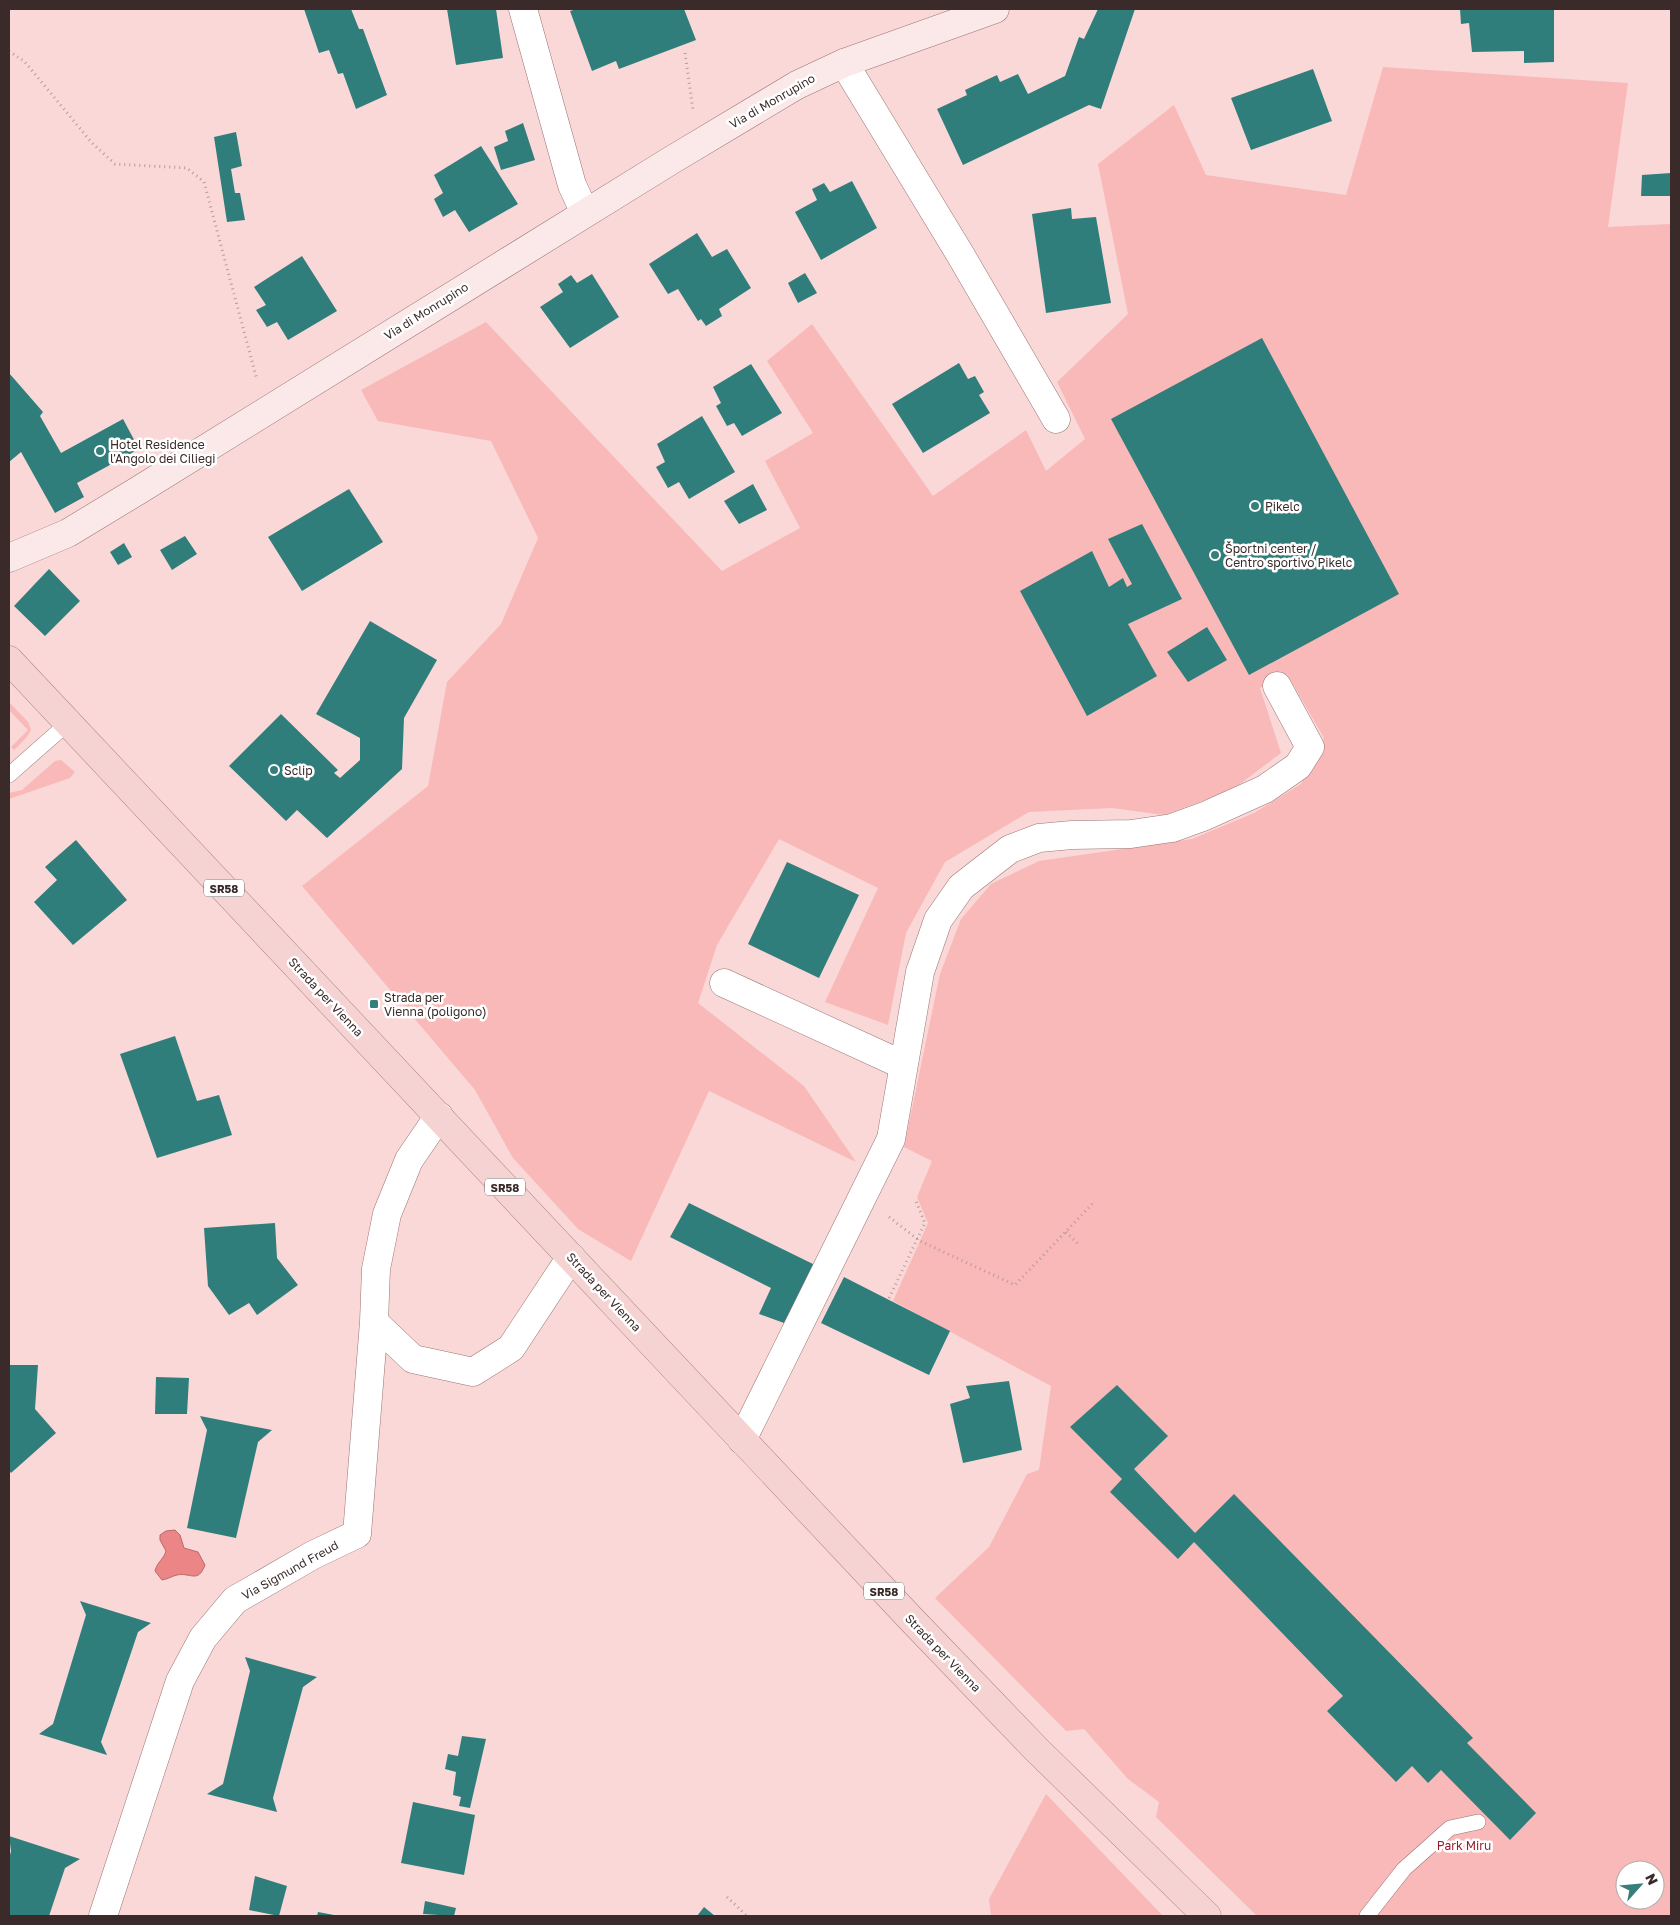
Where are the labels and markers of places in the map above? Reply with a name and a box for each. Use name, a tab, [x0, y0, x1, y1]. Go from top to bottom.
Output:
place label: Hotel Residence l'Angolo dei Ciliegi	[110, 437, 216, 466]
marker: Hotel Residence l'Angolo dei Ciliegi	[94, 445, 106, 457]
place label: Pikelc	[1265, 499, 1300, 514]
marker: Pikelc	[1249, 500, 1261, 512]
place label: Športni center / Centro sportivo Pikelc	[1225, 541, 1353, 570]
marker: Športni center / Centro sportivo Pikelc	[1209, 549, 1221, 561]
place label: Sclip	[284, 763, 313, 778]
marker: Sclip	[268, 764, 280, 776]
place label: Strada per Vienna (poligono)	[384, 990, 487, 1019]
marker: Strada per Vienna (poligono)	[368, 998, 380, 1010]

